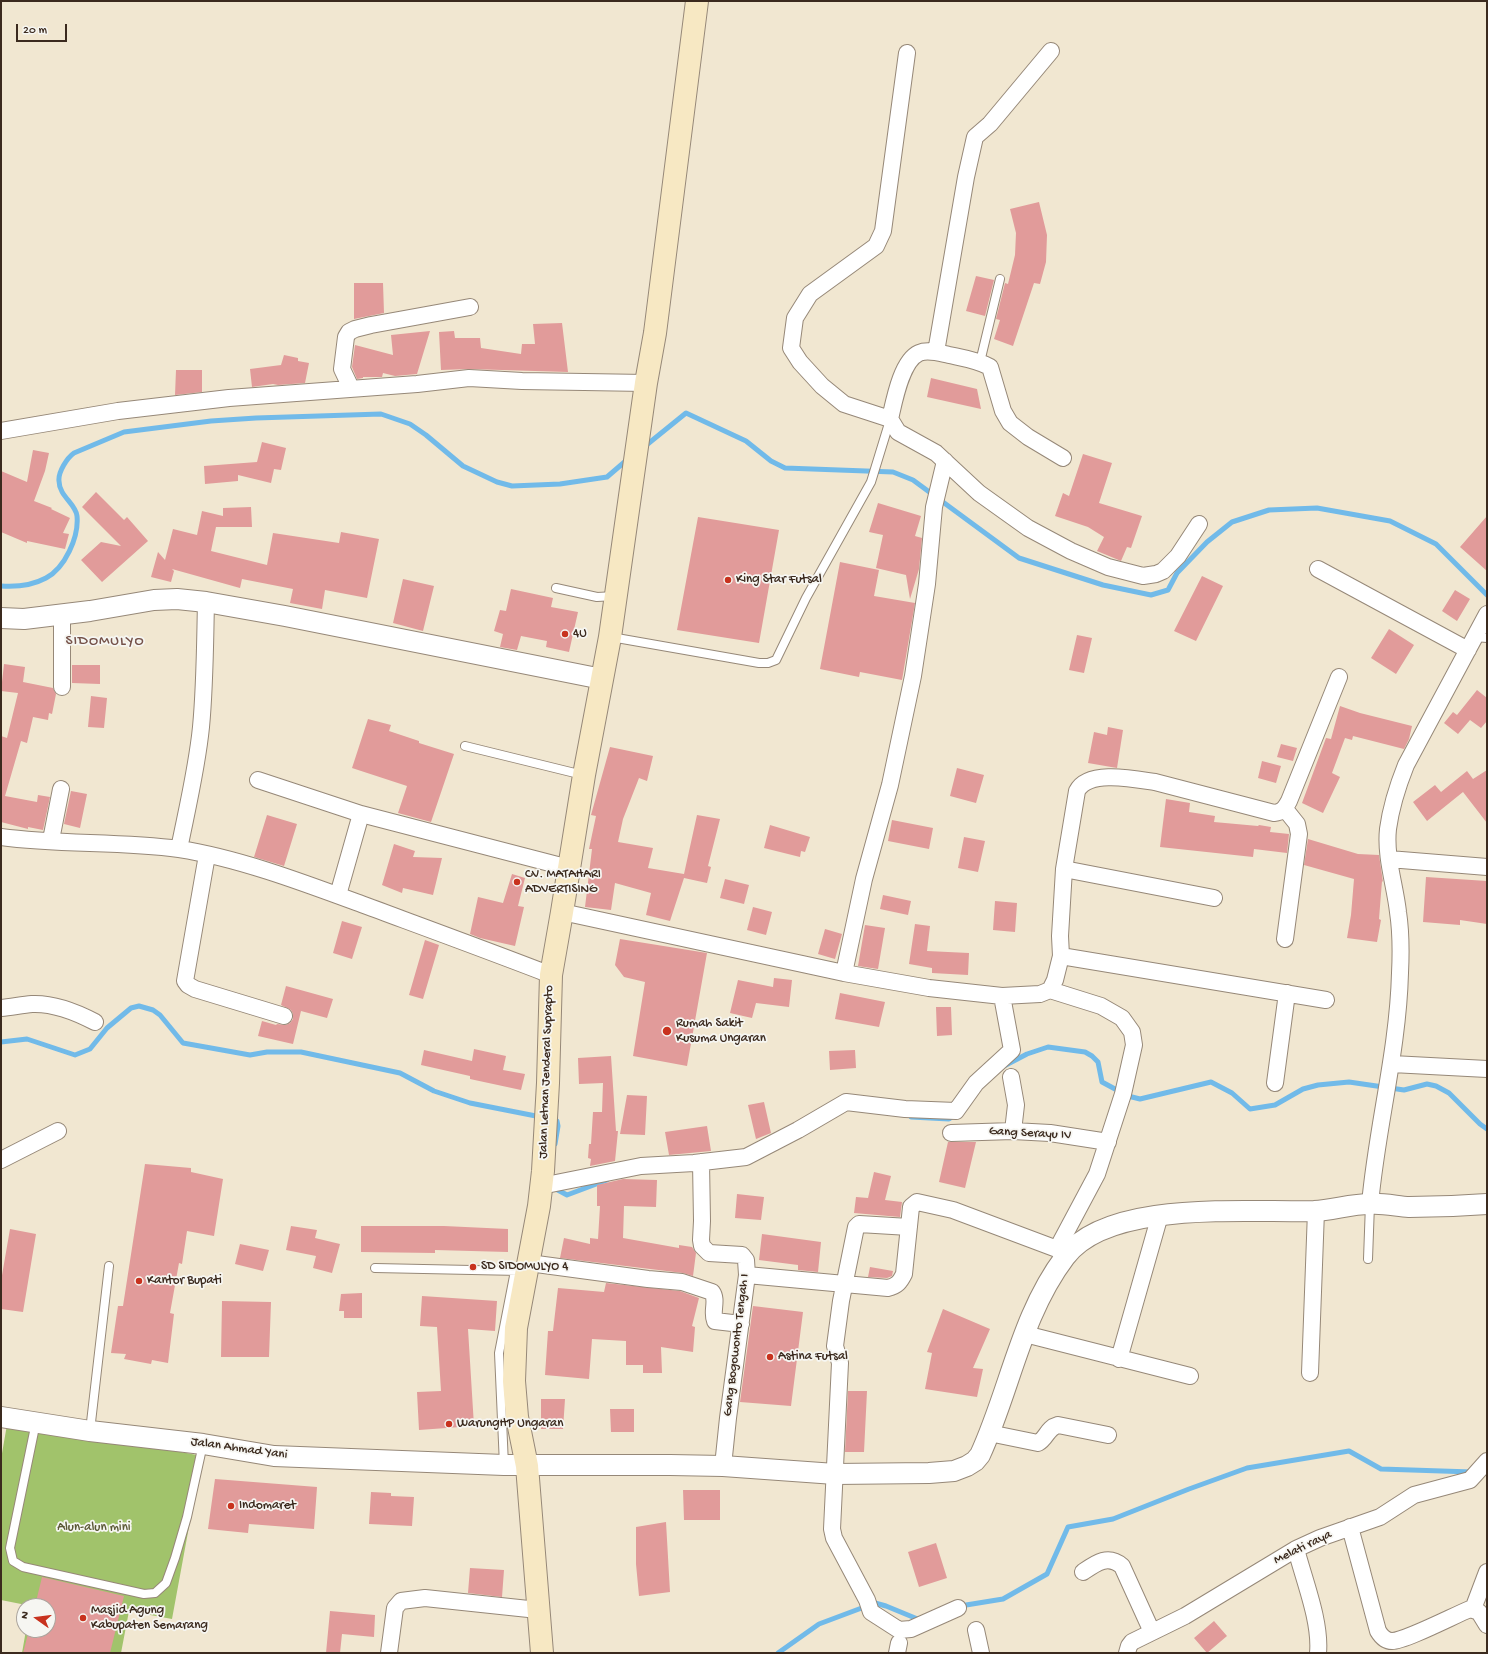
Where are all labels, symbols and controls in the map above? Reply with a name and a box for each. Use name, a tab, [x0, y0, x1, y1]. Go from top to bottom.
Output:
scale bar	[18, 16, 69, 42]
text: 20 m	[23, 24, 47, 38]
place label: King Star Futsal	[736, 572, 822, 588]
marker: King Star Futsal	[723, 575, 733, 585]
place label: 4U	[573, 626, 587, 642]
marker: 4U	[560, 629, 570, 639]
district label: SIDOMULYO	[66, 633, 144, 651]
place label: CV. MATAHARI ADVERTISING	[525, 867, 601, 898]
marker: CV. MATAHARI ADVERTISING	[512, 877, 522, 887]
street label: Jalan Letnan Jenderal Suprapto	[536, 985, 558, 1159]
place label: Rumah Sakit Kusuma Ungaran	[676, 1016, 766, 1047]
marker: Rumah Sakit Kusuma Ungaran	[661, 1025, 673, 1037]
street label: Gang Serayu IV	[988, 1124, 1072, 1144]
place label: SD SIDOMULYO 4	[481, 1259, 568, 1275]
marker: SD SIDOMULYO 4	[468, 1262, 478, 1272]
place label: Kantor Bupati	[147, 1273, 222, 1289]
street label: Gang Bogowonto Tengah I	[721, 1273, 753, 1417]
marker: Kantor Bupati	[134, 1276, 144, 1286]
place label: Astina Futsal	[778, 1349, 848, 1365]
marker: Astina Futsal	[765, 1352, 775, 1362]
place label: WarungHP Ungaran	[457, 1416, 564, 1432]
marker: WarungHP Ungaran	[444, 1419, 454, 1429]
street label: Jalan Ahmad Yani	[190, 1434, 288, 1464]
place label: Indomaret	[239, 1498, 296, 1514]
marker: Indomaret	[226, 1501, 236, 1511]
park label: Alun-alun mini	[57, 1520, 131, 1536]
street label: Melati raya	[1272, 1527, 1334, 1569]
north arrow	[16, 1598, 56, 1638]
place label: Masjid Agung Kabupaten Semarang	[91, 1603, 208, 1634]
text: N	[19, 1610, 32, 1620]
marker: Masjid Agung Kabupaten Semarang	[78, 1613, 88, 1623]

